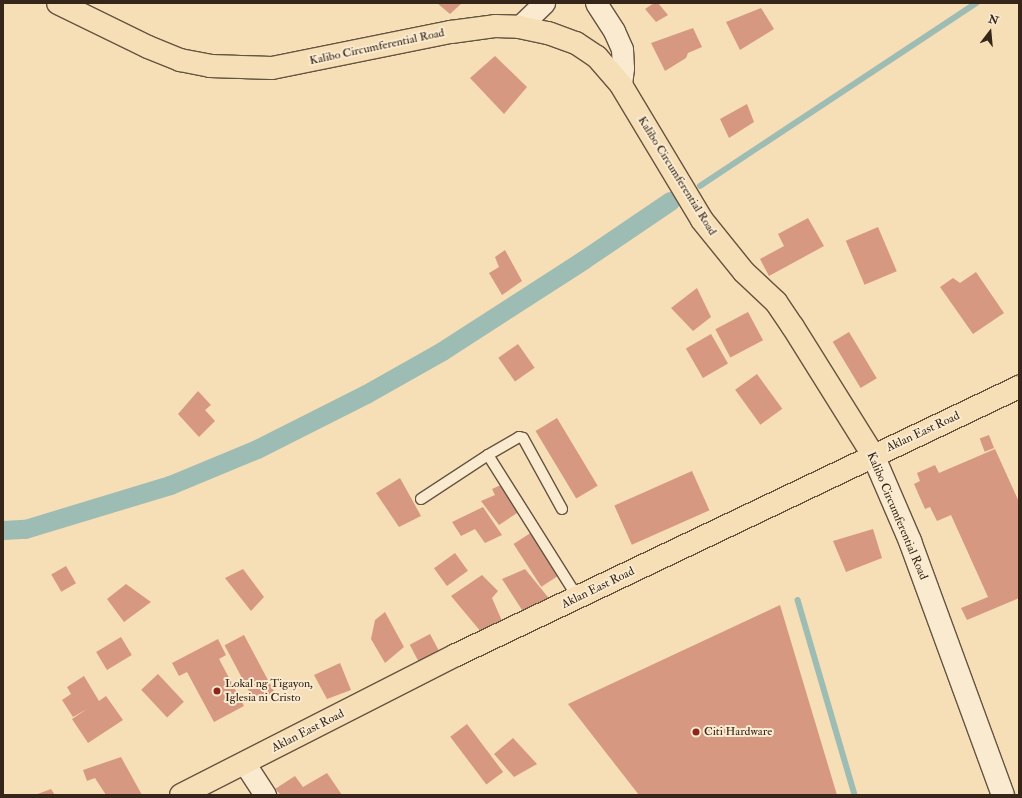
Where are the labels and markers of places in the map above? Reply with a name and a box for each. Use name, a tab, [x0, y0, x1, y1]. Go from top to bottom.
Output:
place label: Lokal ng Tigayon, Iglesia ni Cristo	[225, 677, 313, 705]
marker: Lokal ng Tigayon, Iglesia ni Cristo	[212, 686, 222, 696]
place label: Citi Hardware	[704, 725, 772, 739]
marker: Citi Hardware	[691, 727, 701, 737]

